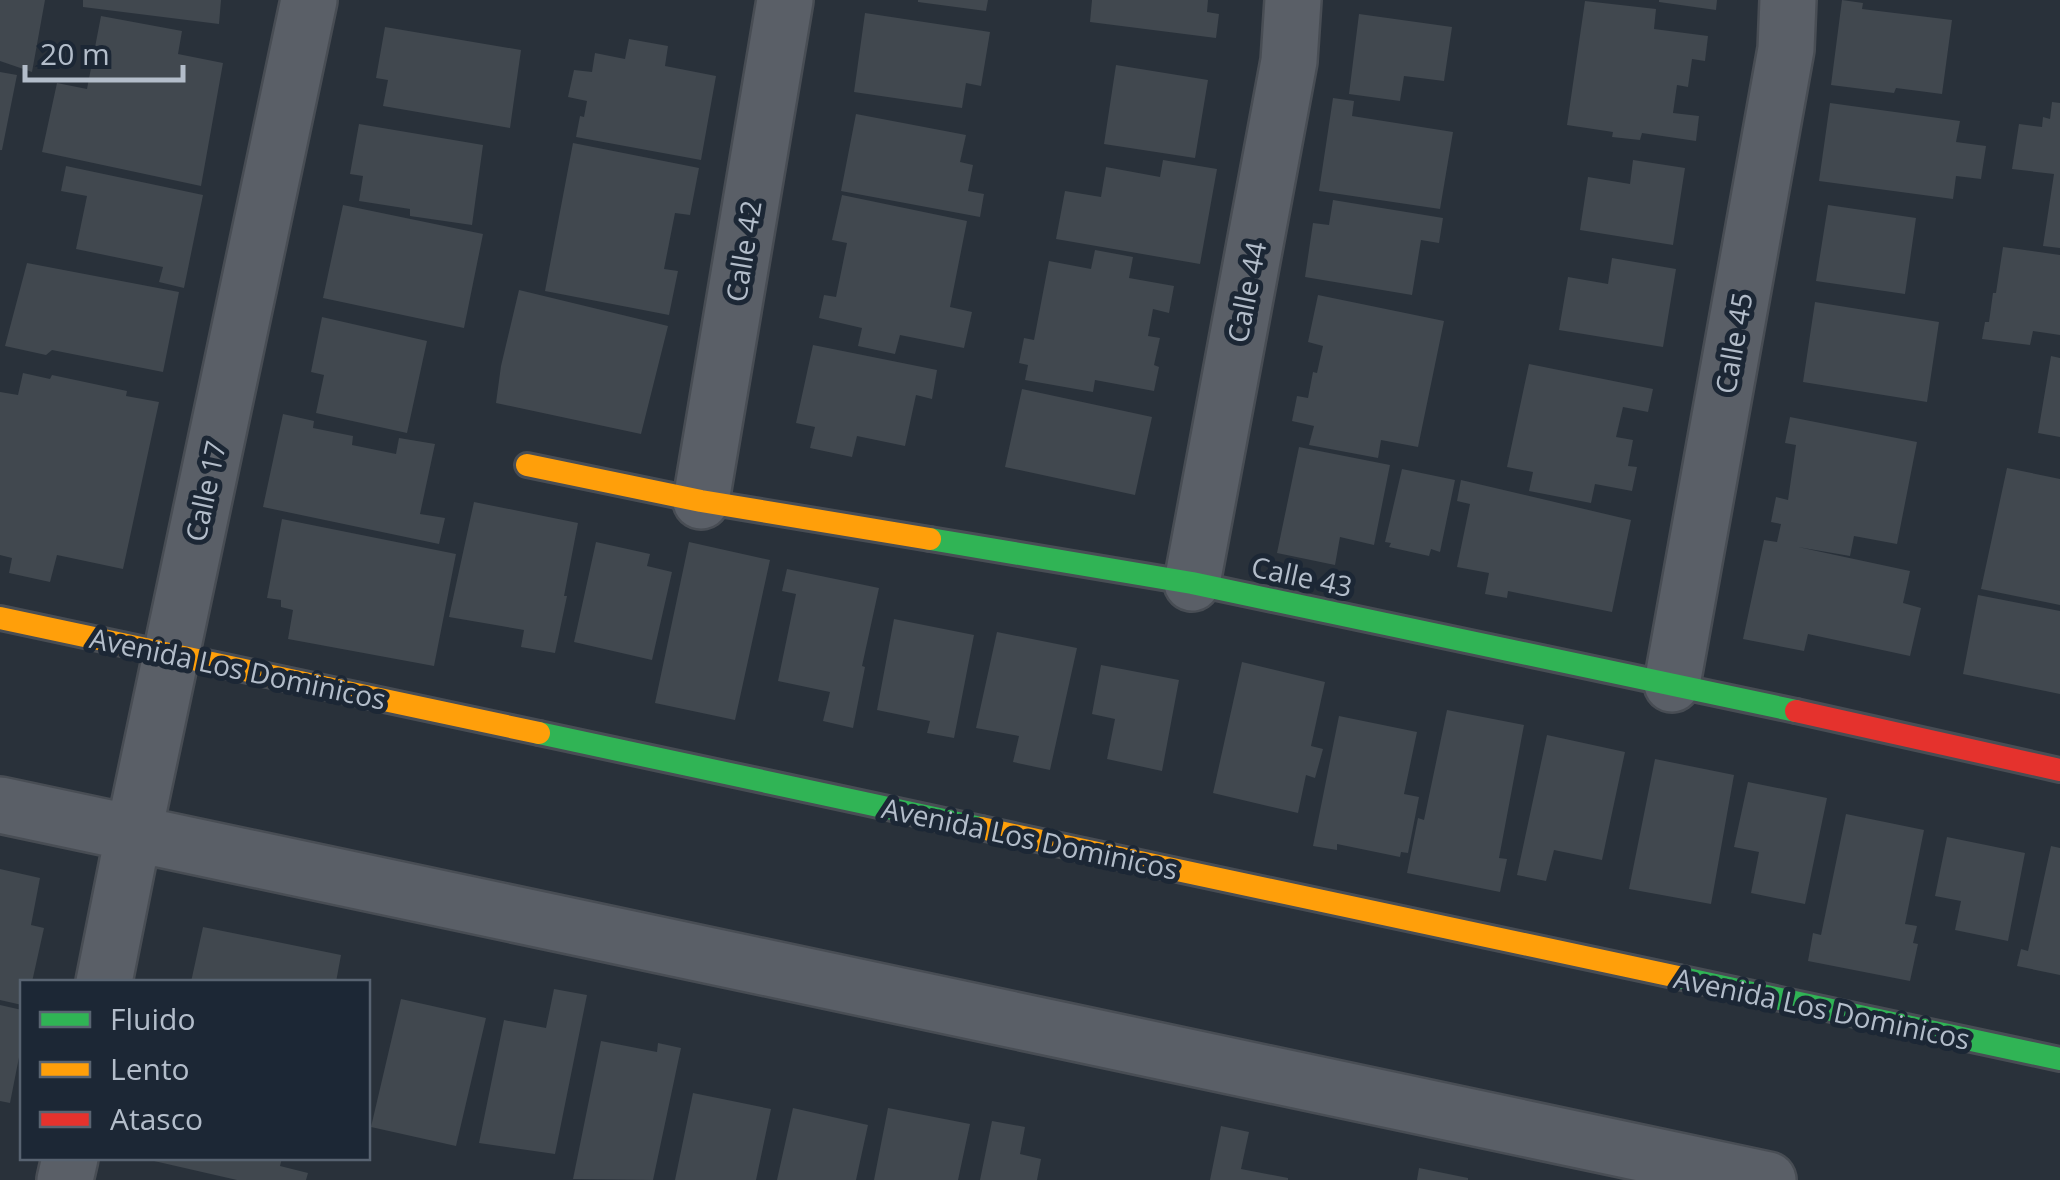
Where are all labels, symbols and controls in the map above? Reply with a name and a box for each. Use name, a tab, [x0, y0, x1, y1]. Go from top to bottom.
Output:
scale bar	[25, 20, 182, 82]
text: 20 m	[40, 33, 110, 74]
street label: Calle 42	[716, 197, 770, 305]
street label: Calle 44	[1218, 238, 1274, 346]
street label: Calle 45	[1705, 289, 1761, 397]
street label: Calle 17	[176, 437, 234, 545]
street label: Calle 43	[1248, 547, 1356, 605]
street label: Avenida Los Dominicos	[87, 618, 389, 718]
street label: Avenida Los Dominicos	[879, 788, 1181, 888]
street label: Avenida Los Dominicos	[1671, 958, 1973, 1058]
legend	[20, 980, 370, 1160]
text: Fluido	[110, 998, 195, 1039]
text: Lento	[110, 1048, 190, 1089]
text: Atasco	[110, 1098, 203, 1139]

